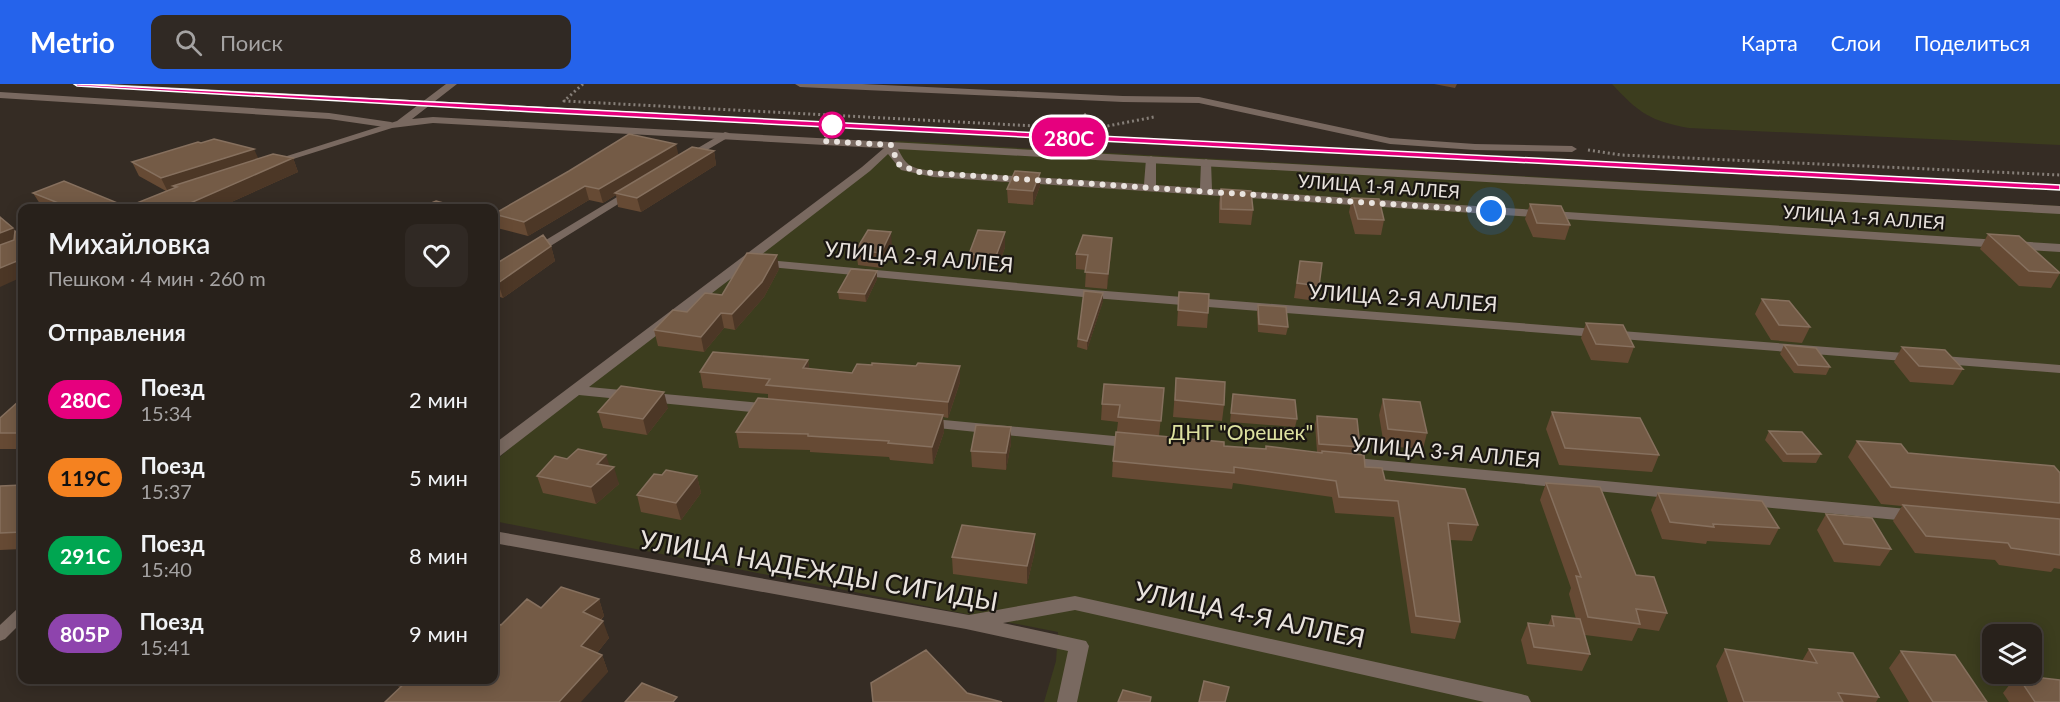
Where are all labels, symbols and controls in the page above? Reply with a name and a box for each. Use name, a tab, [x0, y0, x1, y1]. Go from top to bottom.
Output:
search box	[151, 15, 571, 69]
text: Metrio	[30, 25, 115, 59]
icon: search	[172, 26, 205, 59]
text: Поиск	[220, 29, 283, 56]
text: Карта	[1741, 30, 1798, 55]
text: Слои	[1831, 30, 1881, 55]
text: Поделиться	[1914, 30, 2030, 55]
unlabelled marker	[819, 112, 845, 138]
line badge: 280С	[1027, 118, 1111, 156]
text: 280С	[1044, 125, 1094, 150]
street label: УЛИЦА 1-Я АЛЛЕЯ	[1297, 169, 1461, 203]
your location	[1476, 196, 1506, 226]
street label: УЛИЦА 1-Я АЛЛЕЯ	[1782, 200, 1946, 234]
button: heart	[405, 224, 468, 287]
text: Михайловка	[48, 226, 210, 260]
street label: УЛИЦА 2-Я АЛЛЕЯ	[824, 235, 1014, 277]
text: Пешком · 4 мин · 260 m	[48, 266, 266, 290]
street label: УЛИЦА 2-Я АЛЛЕЯ	[1308, 278, 1498, 316]
text: Отправления	[48, 319, 186, 346]
text: Поезд	[140, 374, 205, 401]
text: 2 мин	[409, 386, 468, 413]
text: 280С	[60, 387, 110, 412]
text: 15:34	[140, 401, 192, 425]
park label: ДНТ "Орешек"	[1169, 419, 1313, 444]
street label: УЛИЦА 3-Я АЛЛЕЯ	[1351, 430, 1541, 472]
text: Поезд	[140, 452, 205, 479]
text: 5 мин	[409, 464, 468, 491]
text: 119С	[60, 465, 110, 490]
text: 15:37	[140, 479, 192, 503]
street label: УЛИЦА НАДЕЖДЫ СИГИДЫ	[637, 523, 1001, 617]
text: Поезд	[140, 530, 205, 557]
text: 8 мин	[409, 542, 468, 569]
text: 291С	[60, 543, 110, 568]
text: 15:40	[140, 557, 192, 581]
street label: УЛИЦА 4-Я АЛЛЕЯ	[1132, 574, 1368, 654]
text: Поезд	[140, 608, 204, 635]
text: 9 мин	[409, 620, 468, 647]
text: 805Р	[60, 621, 110, 646]
map controls	[1982, 624, 2042, 684]
button: layers	[1982, 624, 2042, 684]
text: 15:41	[140, 635, 191, 659]

